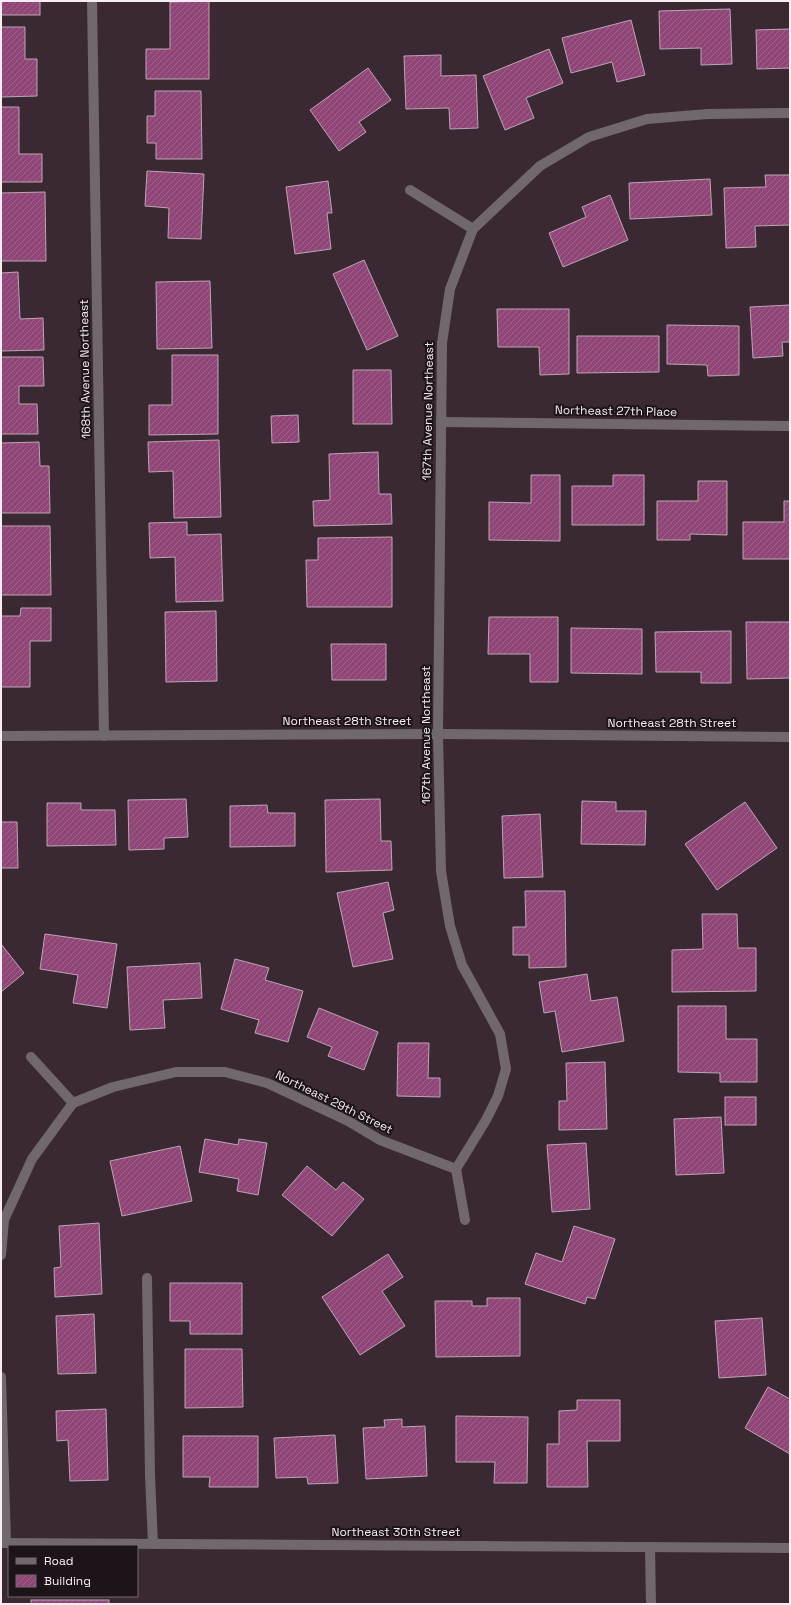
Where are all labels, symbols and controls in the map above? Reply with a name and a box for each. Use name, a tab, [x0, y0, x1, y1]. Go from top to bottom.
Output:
street label: 168th Avenue Northeast	[76, 299, 94, 439]
street label: 167th Avenue Northeast	[419, 342, 437, 480]
street label: Northeast 27th Place	[555, 402, 677, 420]
street label: 167th Avenue Northeast	[418, 666, 434, 804]
street label: Northeast 28th Street	[283, 713, 411, 729]
street label: Northeast 28th Street	[608, 715, 736, 731]
street label: Northeast 29th Street	[273, 1067, 395, 1137]
street label: Northeast 30th Street	[331, 1524, 461, 1540]
legend	[8, 1545, 138, 1597]
text: Road	[44, 1553, 73, 1569]
text: Building	[44, 1573, 91, 1589]

